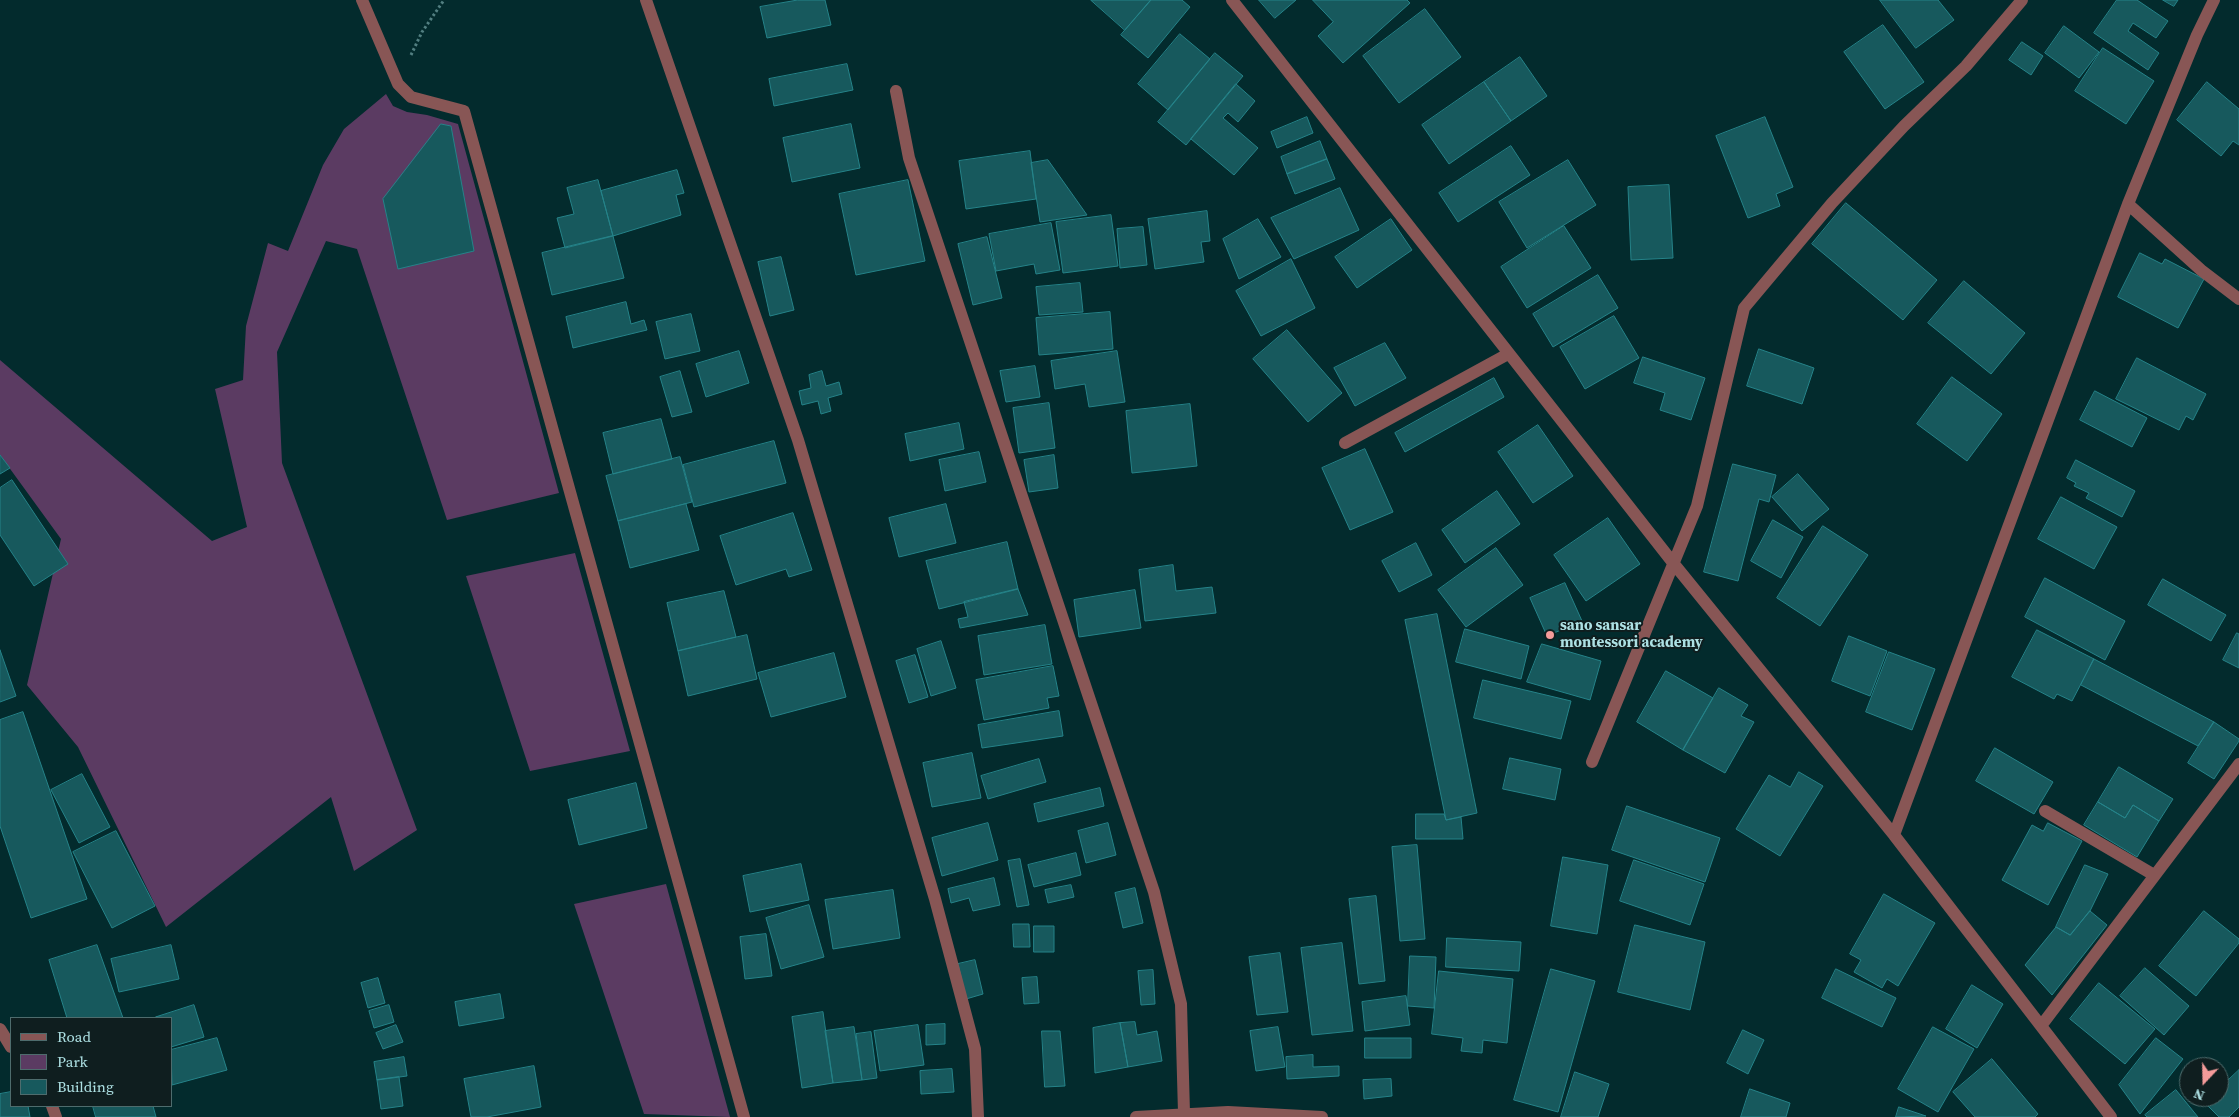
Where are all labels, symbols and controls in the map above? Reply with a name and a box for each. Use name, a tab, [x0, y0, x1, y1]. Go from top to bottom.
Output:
place label: sano sansar montessori academy	[1560, 617, 1703, 652]
marker: sano sansar montessori academy	[1544, 629, 1556, 641]
legend	[10, 1017, 172, 1107]
text: Road	[57, 1026, 91, 1047]
text: Park	[57, 1051, 88, 1072]
north arrow	[2179, 1057, 2229, 1107]
text: Building	[57, 1076, 114, 1097]
text: N	[2191, 1084, 2207, 1106]

